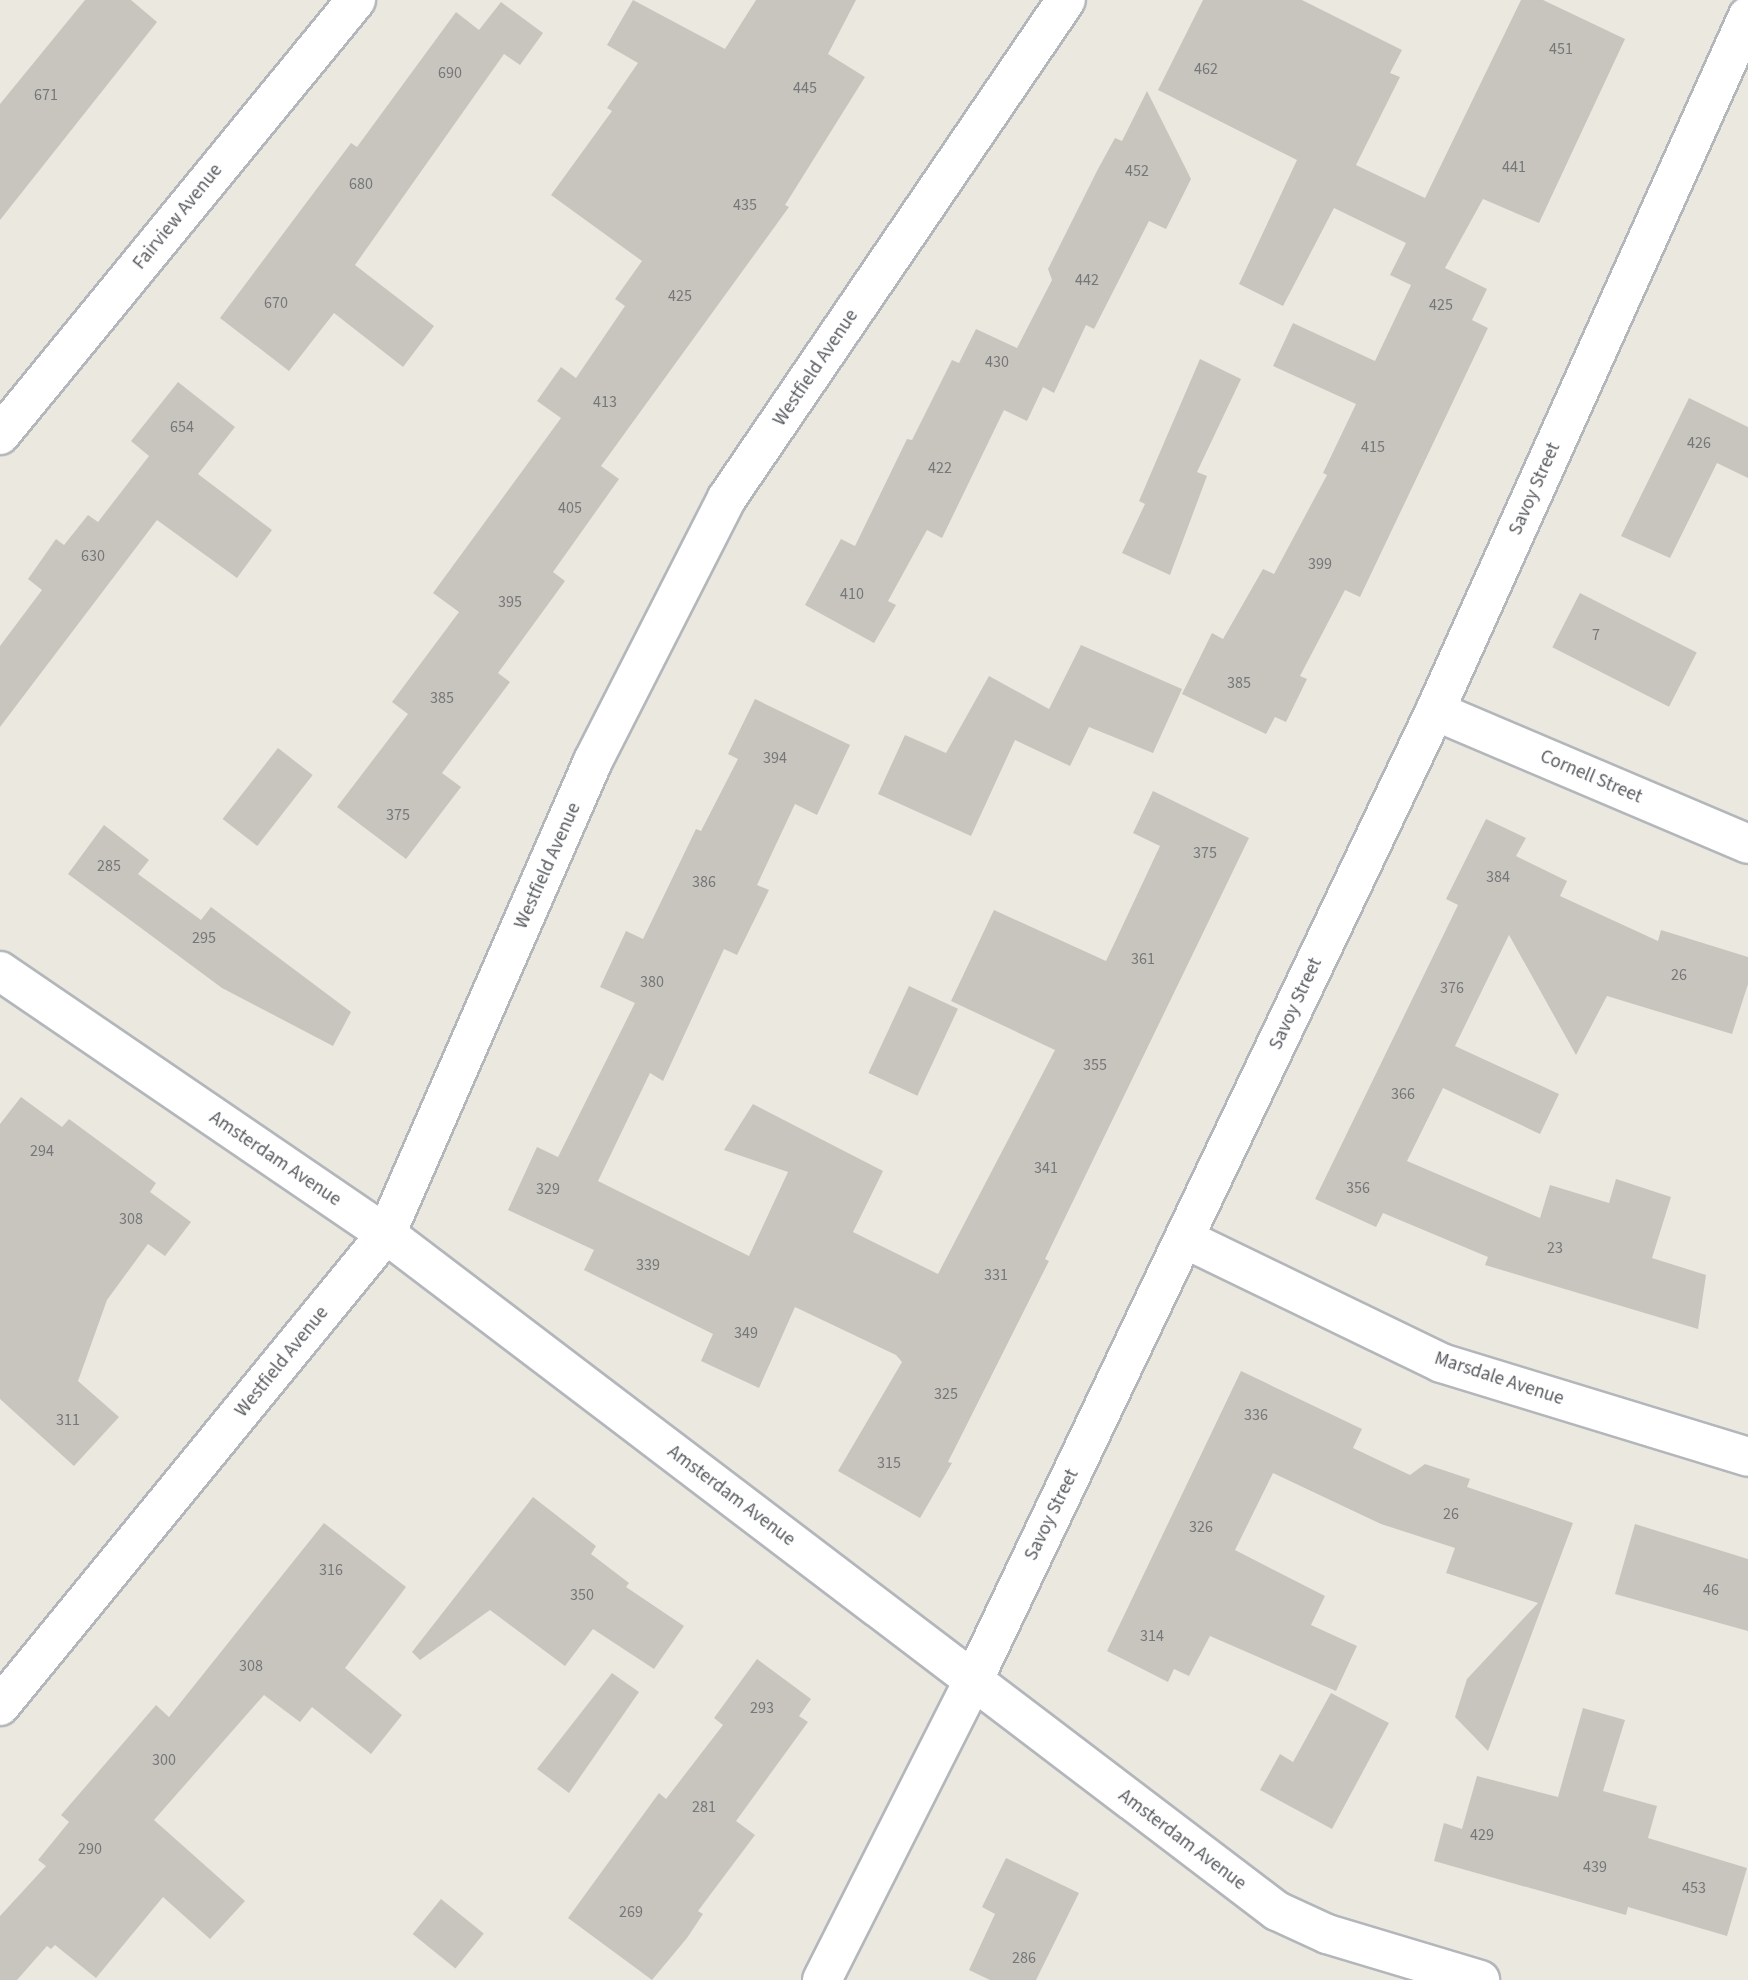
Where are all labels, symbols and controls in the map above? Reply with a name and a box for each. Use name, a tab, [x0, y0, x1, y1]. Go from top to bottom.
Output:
house number: 451	[1549, 39, 1573, 59]
house number: 462	[1194, 59, 1218, 79]
house number: 690	[438, 63, 462, 83]
house number: 445	[793, 78, 817, 98]
house number: 671	[34, 85, 58, 105]
house number: 441	[1502, 157, 1526, 177]
street label: Fairview Avenue	[129, 160, 227, 274]
house number: 452	[1125, 161, 1149, 181]
house number: 680	[349, 174, 373, 194]
house number: 435	[733, 195, 757, 215]
house number: 442	[1075, 270, 1099, 290]
house number: 425	[668, 286, 692, 306]
house number: 670	[264, 293, 288, 313]
house number: 425	[1429, 295, 1453, 315]
street label: Westfield Avenue	[769, 305, 863, 431]
house number: 430	[985, 352, 1009, 372]
house number: 413	[593, 392, 617, 412]
house number: 654	[170, 417, 194, 437]
house number: 426	[1687, 433, 1711, 453]
house number: 415	[1361, 437, 1385, 457]
street label: Savoy Street	[1504, 439, 1566, 539]
house number: 422	[928, 458, 952, 478]
house number: 405	[558, 498, 582, 518]
house number: 630	[81, 546, 105, 566]
house number: 399	[1308, 554, 1332, 574]
house number: 410	[840, 584, 864, 604]
house number: 395	[498, 592, 522, 612]
house number: 7	[1592, 625, 1600, 645]
house number: 385	[1227, 673, 1251, 693]
house number: 385	[430, 688, 454, 708]
street label: Cornell Street	[1537, 745, 1645, 809]
house number: 394	[763, 748, 787, 768]
street label: Westfield Avenue	[510, 799, 586, 933]
house number: 375	[386, 805, 410, 825]
house number: 375	[1193, 843, 1217, 863]
house number: 285	[97, 856, 121, 876]
house number: 384	[1486, 867, 1510, 887]
house number: 386	[692, 872, 716, 892]
house number: 295	[192, 928, 216, 948]
house number: 361	[1131, 949, 1155, 969]
street label: Savoy Street	[1265, 954, 1327, 1054]
house number: 26	[1671, 965, 1687, 985]
house number: 380	[640, 972, 664, 992]
house number: 376	[1440, 978, 1464, 998]
house number: 355	[1083, 1055, 1107, 1075]
house number: 366	[1391, 1084, 1415, 1104]
street label: Amsterdam Avenue	[205, 1107, 345, 1211]
house number: 294	[30, 1141, 54, 1161]
house number: 341	[1034, 1158, 1058, 1178]
house number: 356	[1346, 1178, 1370, 1198]
house number: 329	[536, 1179, 560, 1199]
house number: 308	[119, 1209, 143, 1229]
house number: 23	[1547, 1238, 1563, 1258]
house number: 339	[636, 1255, 660, 1275]
house number: 331	[984, 1265, 1008, 1285]
street label: Westfield Avenue	[230, 1302, 334, 1422]
house number: 349	[734, 1323, 758, 1343]
street label: Marsdale Avenue	[1431, 1347, 1567, 1411]
house number: 325	[934, 1384, 958, 1404]
house number: 336	[1244, 1405, 1268, 1425]
house number: 311	[56, 1410, 80, 1430]
street label: Amsterdam Avenue	[663, 1441, 799, 1551]
house number: 315	[877, 1453, 901, 1473]
street label: Savoy Street	[1020, 1466, 1084, 1564]
house number: 26	[1443, 1504, 1459, 1524]
house number: 326	[1189, 1517, 1213, 1537]
house number: 316	[319, 1560, 343, 1580]
house number: 46	[1703, 1580, 1719, 1600]
house number: 350	[570, 1585, 594, 1605]
house number: 314	[1140, 1626, 1164, 1646]
house number: 308	[239, 1656, 263, 1676]
house number: 293	[750, 1698, 774, 1718]
house number: 300	[152, 1750, 176, 1770]
street label: Amsterdam Avenue	[1114, 1785, 1250, 1895]
house number: 281	[692, 1797, 716, 1817]
house number: 429	[1470, 1825, 1494, 1845]
house number: 290	[78, 1839, 102, 1859]
house number: 439	[1583, 1857, 1607, 1877]
house number: 453	[1682, 1878, 1706, 1898]
house number: 269	[619, 1902, 643, 1922]
house number: 286	[1012, 1948, 1036, 1968]

